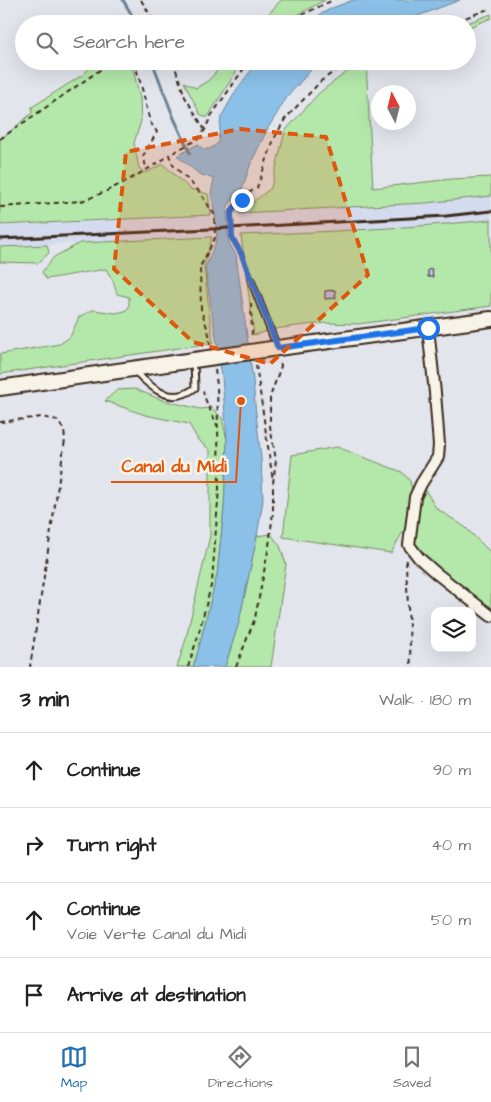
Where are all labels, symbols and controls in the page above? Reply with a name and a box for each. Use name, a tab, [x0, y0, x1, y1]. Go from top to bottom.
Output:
search box	[15, 15, 476, 70]
icon: search	[33, 29, 61, 57]
text: Search here	[73, 29, 185, 56]
north arrow	[371, 85, 416, 130]
route end	[231, 189, 254, 212]
route start	[417, 317, 440, 340]
callout: Canal du Midi	[111, 449, 236, 482]
text: Canal du Midi	[121, 454, 227, 479]
map controls	[431, 607, 476, 652]
button: layers	[431, 607, 476, 652]
text: 3 min	[20, 685, 69, 714]
text: Walk · 180 m	[379, 689, 471, 711]
icon: ahead	[20, 756, 48, 784]
text: Continue	[67, 757, 141, 784]
text: 90 m	[433, 759, 471, 781]
icon: right	[20, 831, 48, 859]
text: Turn right	[67, 832, 156, 859]
text: 40 m	[431, 834, 471, 856]
text: Continue	[67, 896, 141, 923]
icon: ahead	[20, 906, 48, 934]
text: 50 m	[431, 909, 471, 931]
text: Voie Verte Canal du Midi	[67, 923, 246, 945]
icon: arrive	[20, 981, 48, 1009]
text: Arrive at destination	[67, 982, 246, 1009]
tab: Map	[60, 1043, 88, 1093]
tab: Directions	[208, 1043, 273, 1093]
tab: Saved	[393, 1043, 431, 1093]

